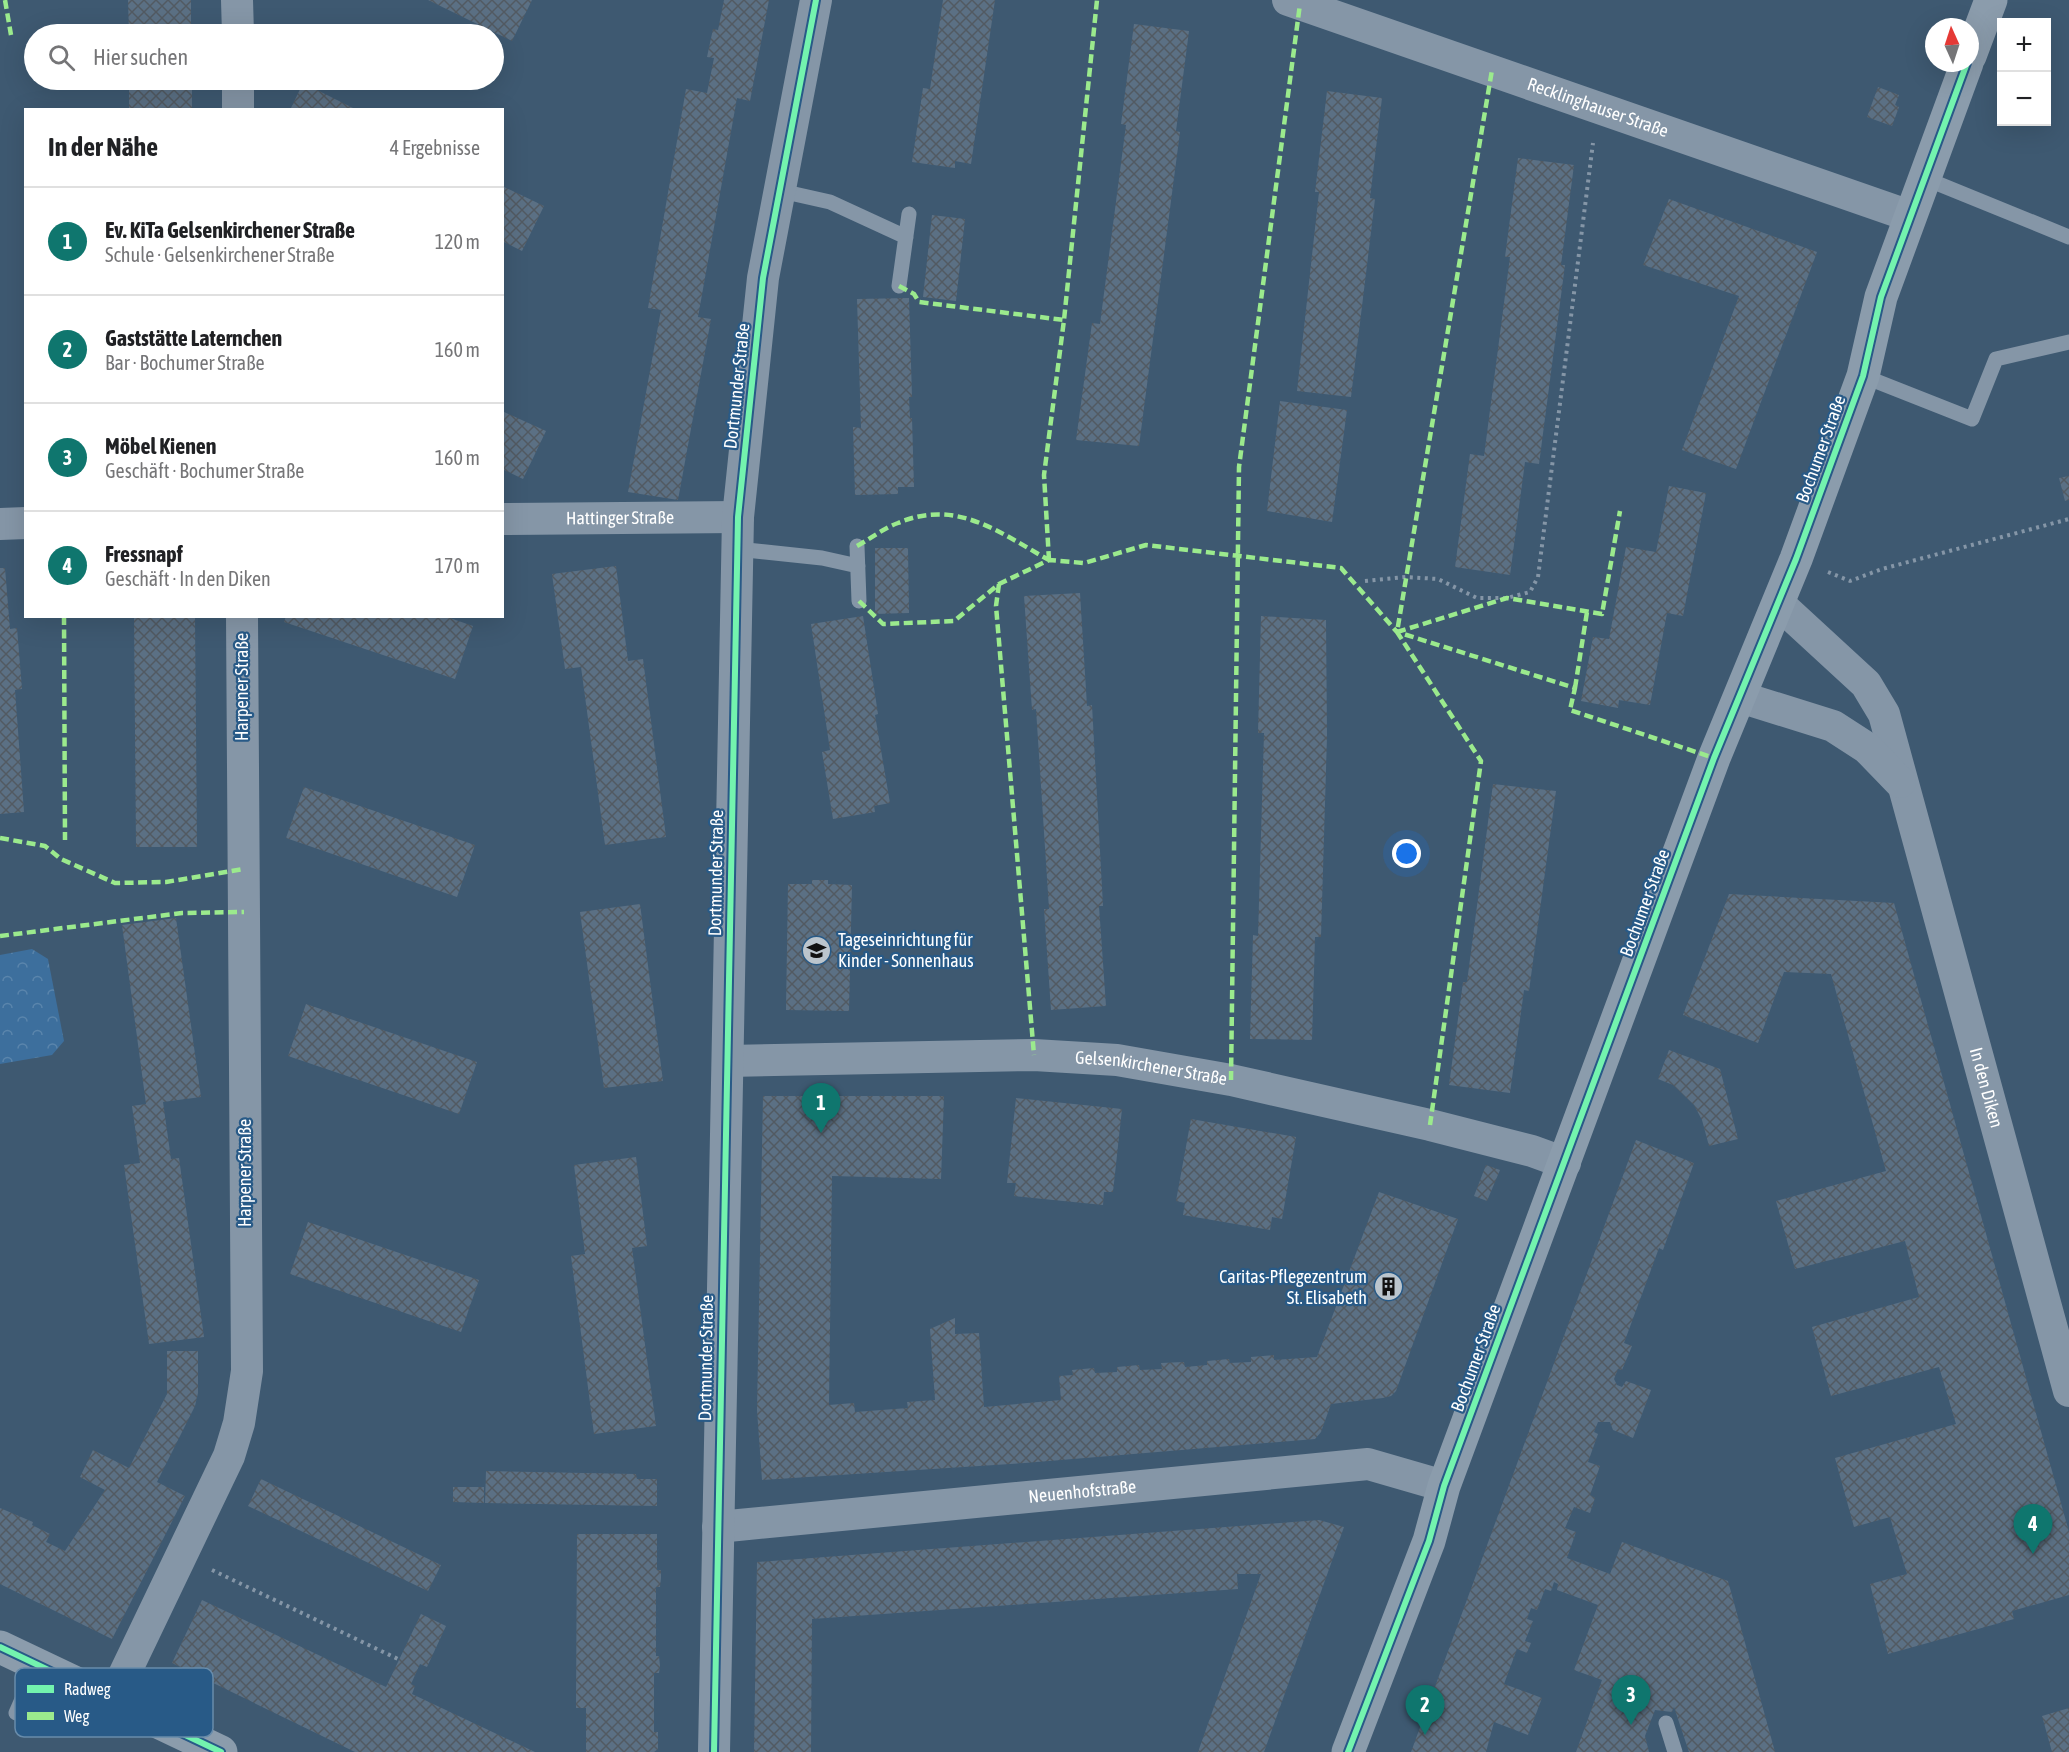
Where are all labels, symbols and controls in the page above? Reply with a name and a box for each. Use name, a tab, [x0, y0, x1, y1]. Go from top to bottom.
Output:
north arrow	[1925, 18, 1979, 72]
map controls	[1997, 18, 2051, 126]
button: +	[1997, 18, 2051, 72]
search box	[24, 24, 504, 90]
icon: search	[45, 41, 78, 74]
text: Hier suchen	[93, 44, 188, 70]
button: −	[1997, 72, 2051, 126]
street label: Recklinghauser Straße	[1525, 73, 1671, 141]
text: In der Nähe	[48, 132, 158, 162]
text: 4 Ergebnisse	[390, 136, 480, 159]
text: Ev. KiTa Gelsenkirchener Straße	[105, 217, 355, 243]
text: 1	[63, 230, 72, 253]
text: 120 m	[435, 230, 480, 253]
text: Schule · Gelsenkirchener Straße	[105, 243, 335, 266]
street label: Dortmunder Straße	[719, 322, 754, 450]
text: Gaststätte Laternchen	[105, 325, 282, 351]
text: 2	[63, 338, 72, 361]
text: 160 m	[435, 338, 480, 361]
text: Bar · Bochumer Straße	[105, 351, 265, 374]
street label: Bochumer Straße	[1791, 392, 1850, 505]
text: Möbel Kienen	[105, 433, 217, 459]
text: 3	[63, 446, 72, 469]
text: 160 m	[435, 446, 480, 469]
text: Geschäft · Bochumer Straße	[105, 459, 304, 482]
street label: Hattinger Straße	[566, 507, 674, 528]
text: Fressnapf	[105, 541, 183, 567]
text: 4	[63, 554, 72, 577]
text: 170 m	[435, 554, 480, 577]
text: Geschäft · In den Diken	[105, 567, 271, 590]
street label: Harpener Straße	[231, 633, 252, 741]
street label: Dortmunder Straße	[704, 810, 727, 936]
your location	[1392, 839, 1421, 868]
street label: Bochumer Straße	[1615, 846, 1674, 959]
place label: Tageseinrichtung für Kinder - Sonnenhaus	[838, 929, 974, 971]
school or university icon: Tageseinrichtung für Kinder - Sonnenhaus	[801, 934, 833, 966]
street label: In den Diken	[1966, 1045, 2008, 1130]
street label: Gelsenkirchener Straße	[1074, 1046, 1229, 1089]
pin: 1	[802, 1084, 840, 1133]
street label: Harpener Straße	[234, 1119, 255, 1227]
place label: Caritas-Pflegezentrum St. Elisabeth	[1219, 1266, 1367, 1308]
building icon: Caritas-Pflegezentrum St. Elisabeth	[1372, 1271, 1404, 1303]
street label: Dortmunder Straße	[694, 1295, 717, 1421]
street label: Bochumer Straße	[1446, 1301, 1505, 1414]
street label: Neuenhofstraße	[1027, 1476, 1137, 1507]
pin: 4	[2014, 1504, 2052, 1554]
legend	[15, 1668, 213, 1737]
pin: 3	[1612, 1676, 1650, 1725]
text: Radweg	[64, 1680, 111, 1699]
pin: 2	[1406, 1686, 1444, 1735]
text: Weg	[64, 1707, 89, 1726]

